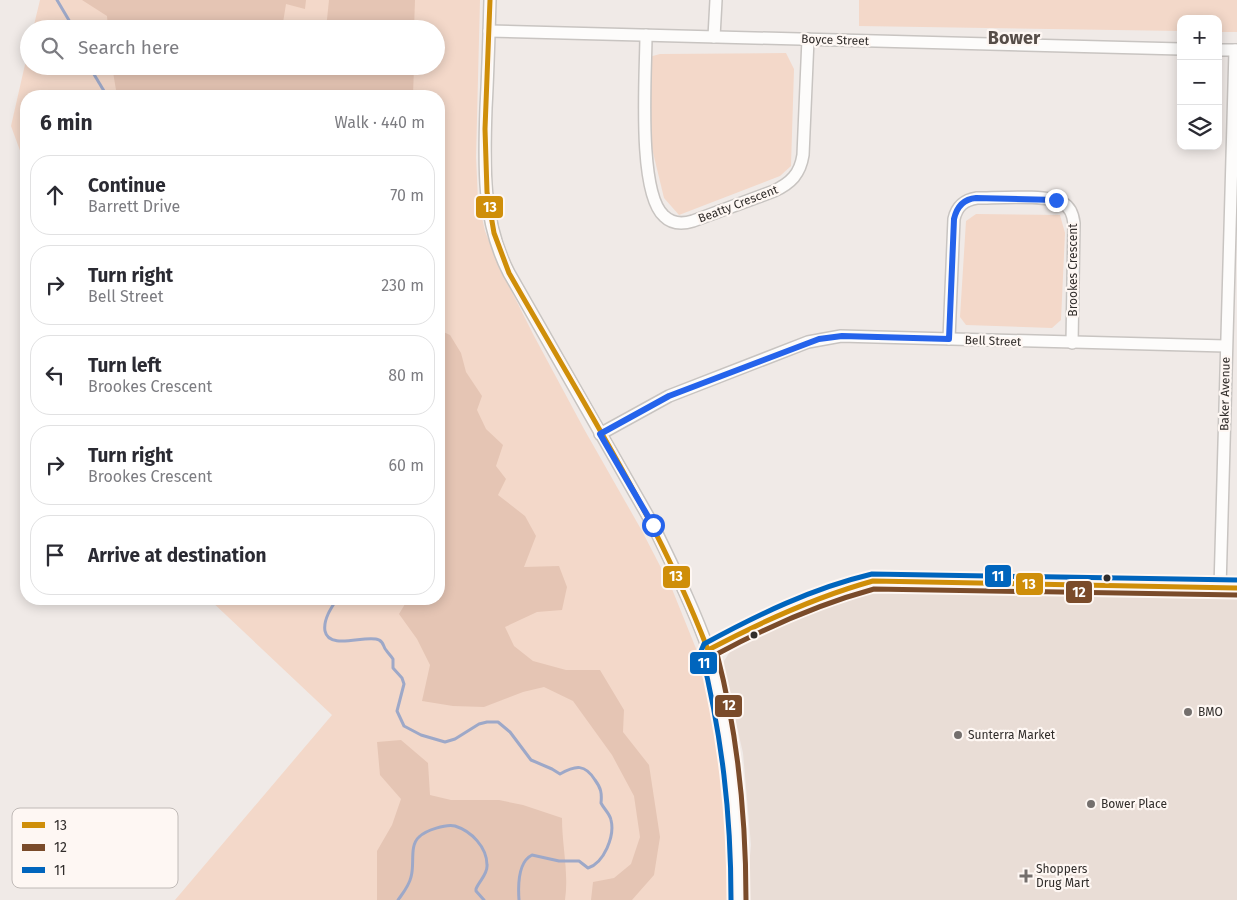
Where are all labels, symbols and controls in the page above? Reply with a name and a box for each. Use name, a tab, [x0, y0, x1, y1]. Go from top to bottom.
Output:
map controls	[1177, 15, 1222, 150]
button: +	[1177, 15, 1222, 60]
search box	[20, 20, 445, 75]
district label: Bower	[988, 27, 1041, 49]
street label: Boyce Street	[801, 32, 870, 48]
icon: search	[38, 34, 66, 62]
text: Search here	[78, 36, 179, 59]
button: −	[1177, 60, 1222, 105]
button: layers	[1177, 105, 1222, 150]
text: 6 min	[40, 110, 93, 136]
text: Walk · 440 m	[335, 113, 425, 132]
text: Continue	[88, 174, 166, 197]
icon: ahead	[41, 181, 69, 209]
street label: Beatty Crescent	[696, 182, 780, 226]
text: 70 m	[390, 186, 424, 205]
route end	[1045, 189, 1068, 212]
line badge: 13	[475, 195, 504, 219]
text: Barrett Drive	[88, 197, 180, 216]
text: 13	[483, 199, 497, 216]
street label: Brookes Crescent	[1066, 223, 1080, 317]
text: Turn right	[88, 264, 173, 287]
icon: right	[41, 271, 69, 299]
text: 230 m	[381, 276, 424, 295]
text: Bell Street	[88, 287, 163, 306]
street label: Bell Street	[964, 333, 1022, 349]
text: Turn left	[88, 354, 162, 377]
street label: Baker Avenue	[1217, 357, 1233, 431]
icon: left	[41, 361, 69, 389]
text: 80 m	[388, 366, 424, 385]
text: Brookes Crescent	[88, 377, 212, 396]
text: Turn right	[88, 444, 173, 467]
icon: right	[41, 451, 69, 479]
text: 60 m	[389, 456, 424, 475]
text: Brookes Crescent	[88, 467, 212, 486]
route start	[642, 514, 665, 537]
icon: arrive	[41, 541, 69, 569]
text: Arrive at destination	[88, 544, 267, 567]
line badge: 11	[984, 564, 1012, 588]
line badge: 13	[662, 565, 691, 589]
text: 13	[669, 568, 683, 585]
text: 11	[992, 568, 1004, 585]
line badge: 13	[1015, 572, 1044, 596]
unlabelled marker	[1102, 573, 1112, 583]
text: 13	[1022, 576, 1036, 593]
line badge: 12	[1065, 580, 1093, 604]
text: 12	[1072, 584, 1086, 601]
unlabelled marker	[749, 630, 759, 640]
line badge: 11	[689, 651, 718, 675]
text: 11	[698, 655, 710, 672]
line badge: 12	[714, 694, 743, 718]
text: 12	[722, 697, 736, 714]
place label: BMO	[1198, 705, 1223, 719]
marker: BMO	[1182, 706, 1194, 718]
place label: Sunterra Market	[968, 728, 1056, 742]
marker: Sunterra Market	[952, 729, 964, 741]
place label: Bower Place	[1101, 797, 1167, 811]
marker: Bower Place	[1085, 798, 1097, 810]
legend	[12, 808, 178, 888]
text: 13	[54, 817, 67, 834]
text: 12	[54, 839, 67, 856]
text: 11	[54, 862, 66, 879]
place label: Shoppers Drug Mart	[1036, 862, 1090, 890]
marker: Shoppers Drug Mart	[1020, 870, 1032, 882]

